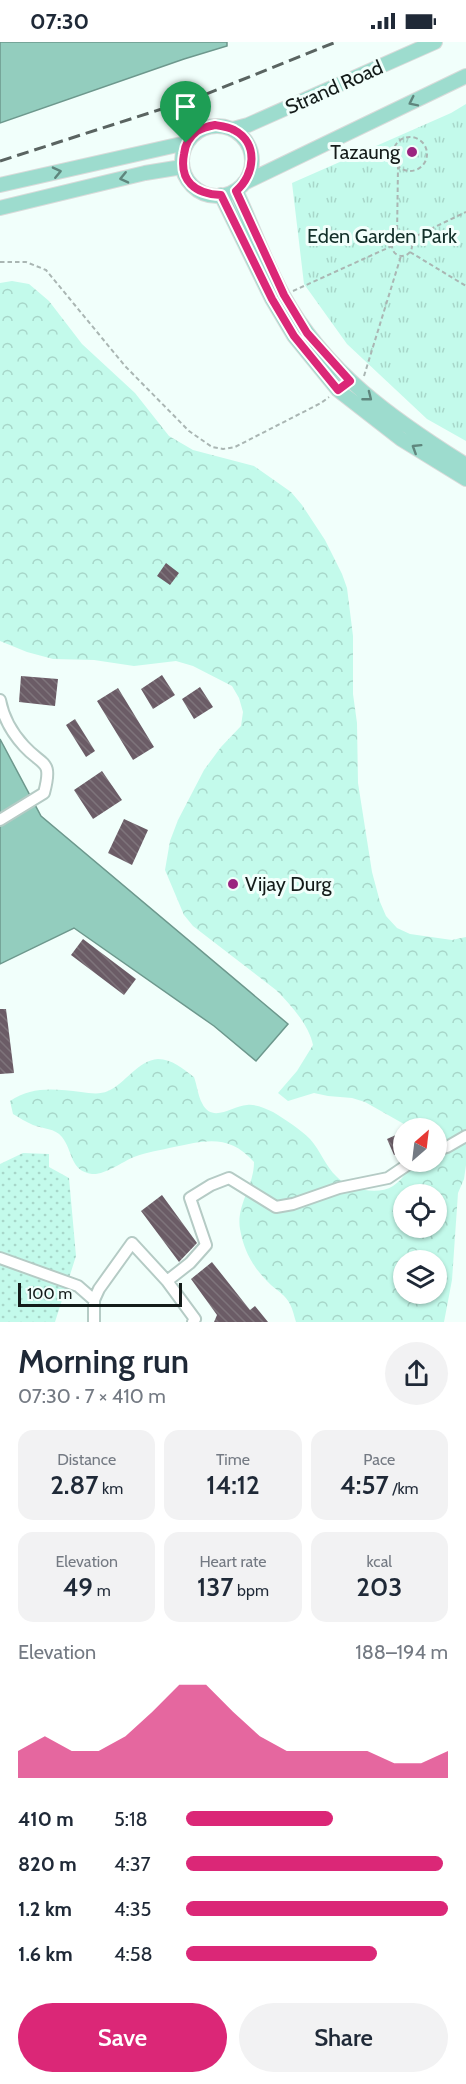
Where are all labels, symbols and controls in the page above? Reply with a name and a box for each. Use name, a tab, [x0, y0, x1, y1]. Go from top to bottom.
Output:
text: 07:30	[30, 8, 89, 35]
street label: Strand Road	[282, 55, 386, 119]
pin	[160, 81, 211, 143]
icon: arrive	[169, 90, 202, 123]
one-way arrow	[409, 94, 420, 106]
place label: Tazaung	[330, 140, 401, 164]
marker: Tazaung	[405, 145, 419, 159]
one-way arrow	[52, 167, 62, 180]
one-way arrow	[120, 171, 130, 184]
park label: Eden Garden Park	[307, 224, 457, 248]
one-way arrow	[361, 389, 372, 400]
one-way arrow	[412, 444, 422, 456]
place label: Vijay Durg	[245, 872, 332, 896]
marker: Vijay Durg	[226, 877, 240, 891]
north arrow	[393, 1118, 447, 1172]
map controls	[393, 1118, 447, 1304]
button: locate	[393, 1184, 447, 1238]
button: layers	[393, 1250, 447, 1304]
scale bar	[18, 1280, 182, 1308]
text: 100 m	[27, 1284, 72, 1303]
text: Morning run	[18, 1341, 189, 1381]
button: share	[385, 1342, 448, 1405]
text: 07:30 · 7 × 410 m	[18, 1384, 166, 1408]
text: Distance	[57, 1450, 116, 1469]
text: Time	[216, 1450, 250, 1469]
text: Pace	[363, 1450, 395, 1469]
text: 2.87	[50, 1469, 98, 1501]
text: 14:12	[206, 1469, 260, 1501]
text: 4:57	[340, 1469, 389, 1501]
text: km	[98, 1479, 123, 1498]
text: /km	[389, 1479, 419, 1498]
text: Elevation	[55, 1552, 118, 1571]
text: Heart rate	[200, 1552, 266, 1571]
text: kcal	[367, 1552, 392, 1571]
text: 49	[63, 1571, 93, 1603]
text: 137	[197, 1571, 233, 1603]
text: 203	[356, 1571, 402, 1603]
text: m	[93, 1581, 111, 1600]
text: bpm	[233, 1581, 269, 1600]
text: Elevation	[18, 1640, 96, 1664]
text: 188–194 m	[355, 1640, 448, 1664]
text: 410 m	[18, 1807, 74, 1831]
text: 5:18	[114, 1807, 148, 1831]
text: 820 m	[18, 1852, 77, 1876]
text: 4:37	[114, 1852, 151, 1876]
text: 1.2 km	[18, 1897, 72, 1921]
text: 4:35	[114, 1897, 151, 1921]
text: 1.6 km	[18, 1942, 73, 1966]
text: 4:58	[114, 1942, 153, 1966]
button: Save	[18, 2003, 227, 2072]
button: Share	[239, 2003, 448, 2072]

